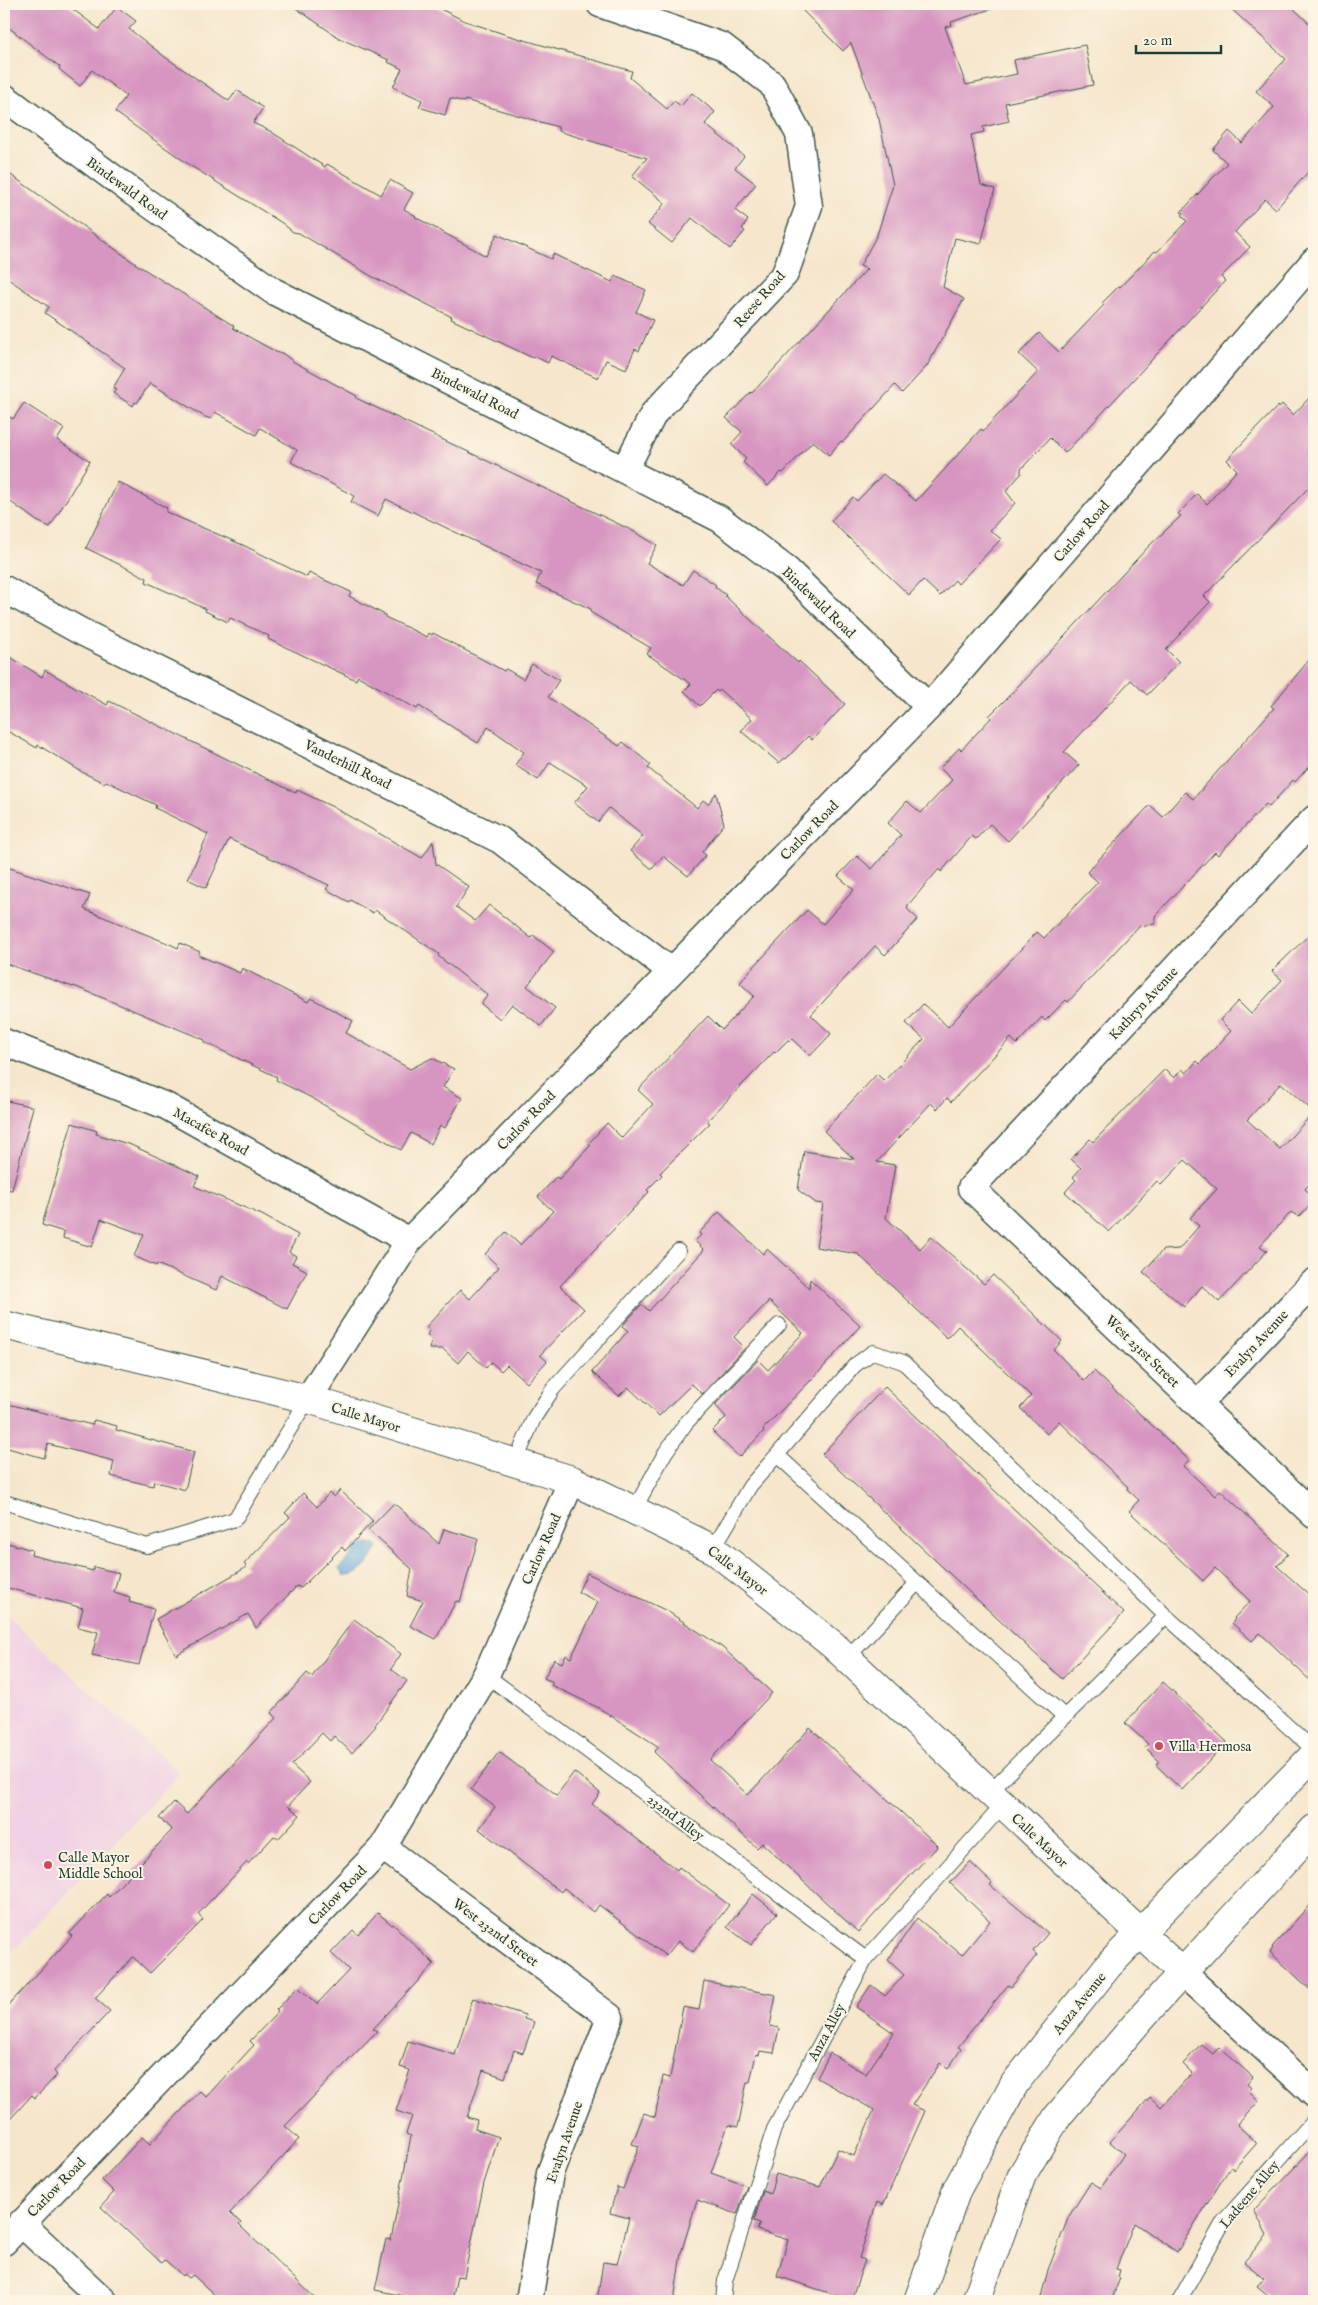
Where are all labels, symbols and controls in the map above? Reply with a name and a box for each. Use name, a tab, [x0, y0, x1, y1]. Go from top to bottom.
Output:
scale bar	[1136, 22, 1220, 54]
text: 20 m	[1143, 31, 1173, 50]
street label: Bindewald Road	[82, 153, 171, 224]
street label: Reese Road	[730, 267, 790, 332]
street label: Bindewald Road	[428, 364, 522, 424]
street label: Carlow Road	[1050, 497, 1114, 566]
street label: Bindewald Road	[778, 563, 859, 643]
street label: Vanderhill Road	[300, 736, 394, 794]
street label: Carlow Road	[777, 797, 843, 864]
street label: Kathryn Avenue	[1105, 963, 1183, 1044]
street label: Carlow Road	[494, 1087, 560, 1154]
street label: Macafee Road	[169, 1104, 252, 1160]
street label: Evalyn Avenue	[1221, 1306, 1293, 1381]
street label: West 231st Street	[1101, 1312, 1183, 1392]
street label: Calle Mayor	[329, 1399, 403, 1437]
street label: Carlow Road	[518, 1510, 566, 1588]
street label: Calle Mayor	[703, 1542, 771, 1599]
place label: Villa Hermosa	[1168, 1738, 1252, 1756]
marker: Villa Hermosa	[1153, 1740, 1165, 1752]
street label: 232nd Alley	[643, 1791, 708, 1845]
street label: Calle Mayor	[1007, 1810, 1072, 1872]
place label: Calle Mayor Middle School	[58, 1849, 143, 1883]
marker: Calle Mayor Middle School	[42, 1859, 54, 1871]
street label: Carlow Road	[305, 1862, 371, 1929]
street label: West 232nd Street	[449, 1895, 542, 1971]
street label: Anza Avenue	[1048, 1968, 1111, 2039]
street label: Anza Alley	[804, 2000, 850, 2065]
street label: Evalyn Avenue	[542, 2098, 588, 2186]
street label: Carlow Road	[24, 2154, 90, 2221]
street label: Ladeene Alley	[1216, 2157, 1284, 2232]

